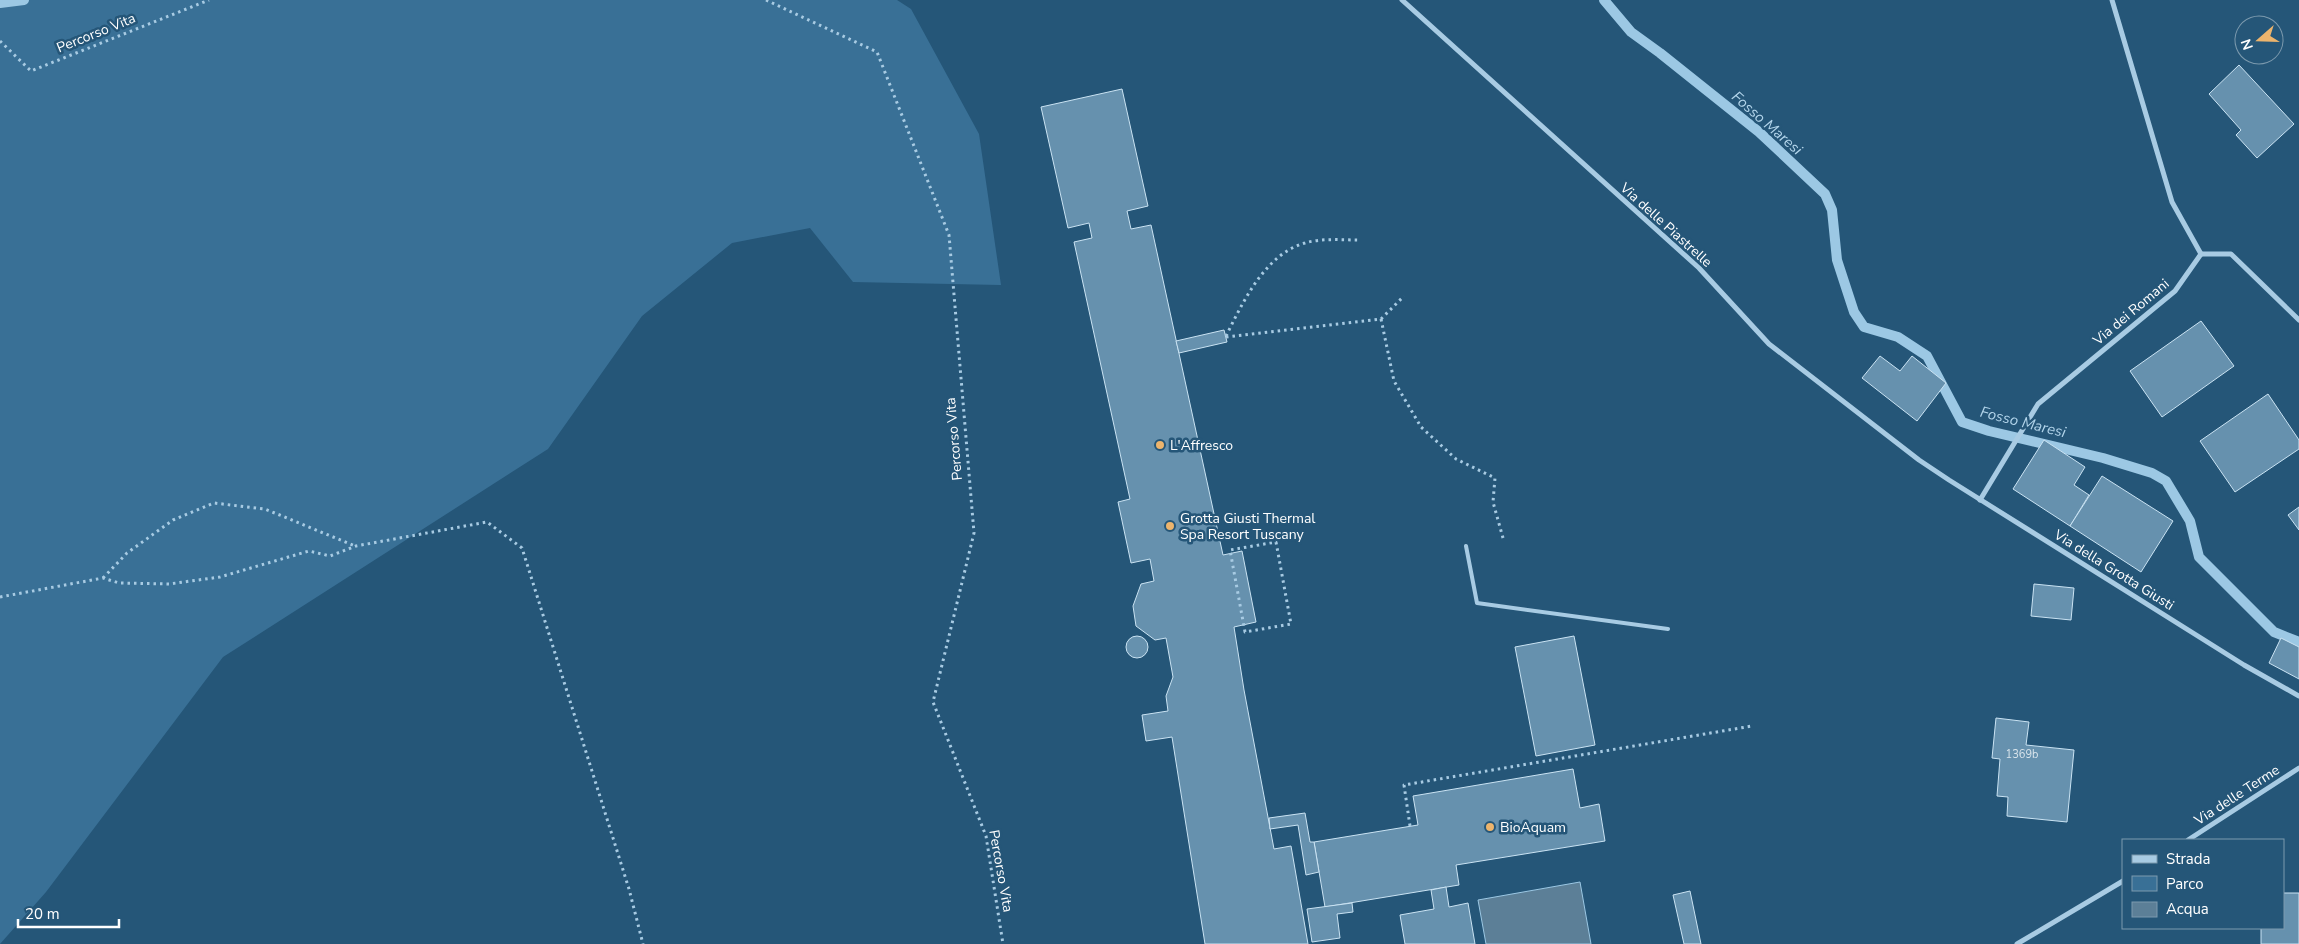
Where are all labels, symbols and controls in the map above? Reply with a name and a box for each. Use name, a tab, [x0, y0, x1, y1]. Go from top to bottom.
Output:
street label: Percorso Vita	[54, 9, 138, 57]
north arrow	[2234, 15, 2284, 65]
text: N	[2237, 36, 2258, 52]
water label: Fosso Maresi	[1727, 87, 1807, 160]
street label: Via delle Piastrelle	[1615, 178, 1716, 272]
street label: Via dei Romani	[2088, 275, 2173, 350]
street label: Percorso Vita	[941, 397, 967, 481]
water label: Fosso Maresi	[1978, 402, 2068, 442]
place label: L'Affresco	[1170, 436, 1233, 455]
marker: L'Affresco	[1154, 439, 1166, 451]
place label: Grotta Giusti Thermal Spa Resort Tuscany	[1180, 509, 1316, 544]
marker: Grotta Giusti Thermal Spa Resort Tuscany	[1164, 520, 1176, 532]
street label: Via della Grotta Giusti	[2049, 525, 2178, 615]
house number: 1369b	[2006, 747, 2038, 762]
street label: Via delle Terme	[2190, 760, 2283, 830]
place label: BioAquam	[1500, 818, 1566, 837]
marker: BioAquam	[1484, 821, 1496, 833]
street label: Percorso Vita	[984, 828, 1018, 914]
legend	[2122, 839, 2284, 929]
text: Strada	[2166, 849, 2210, 869]
text: Parco	[2166, 874, 2204, 894]
scale bar	[18, 896, 119, 928]
text: Acqua	[2166, 899, 2209, 919]
text: 20 m	[25, 904, 60, 924]

